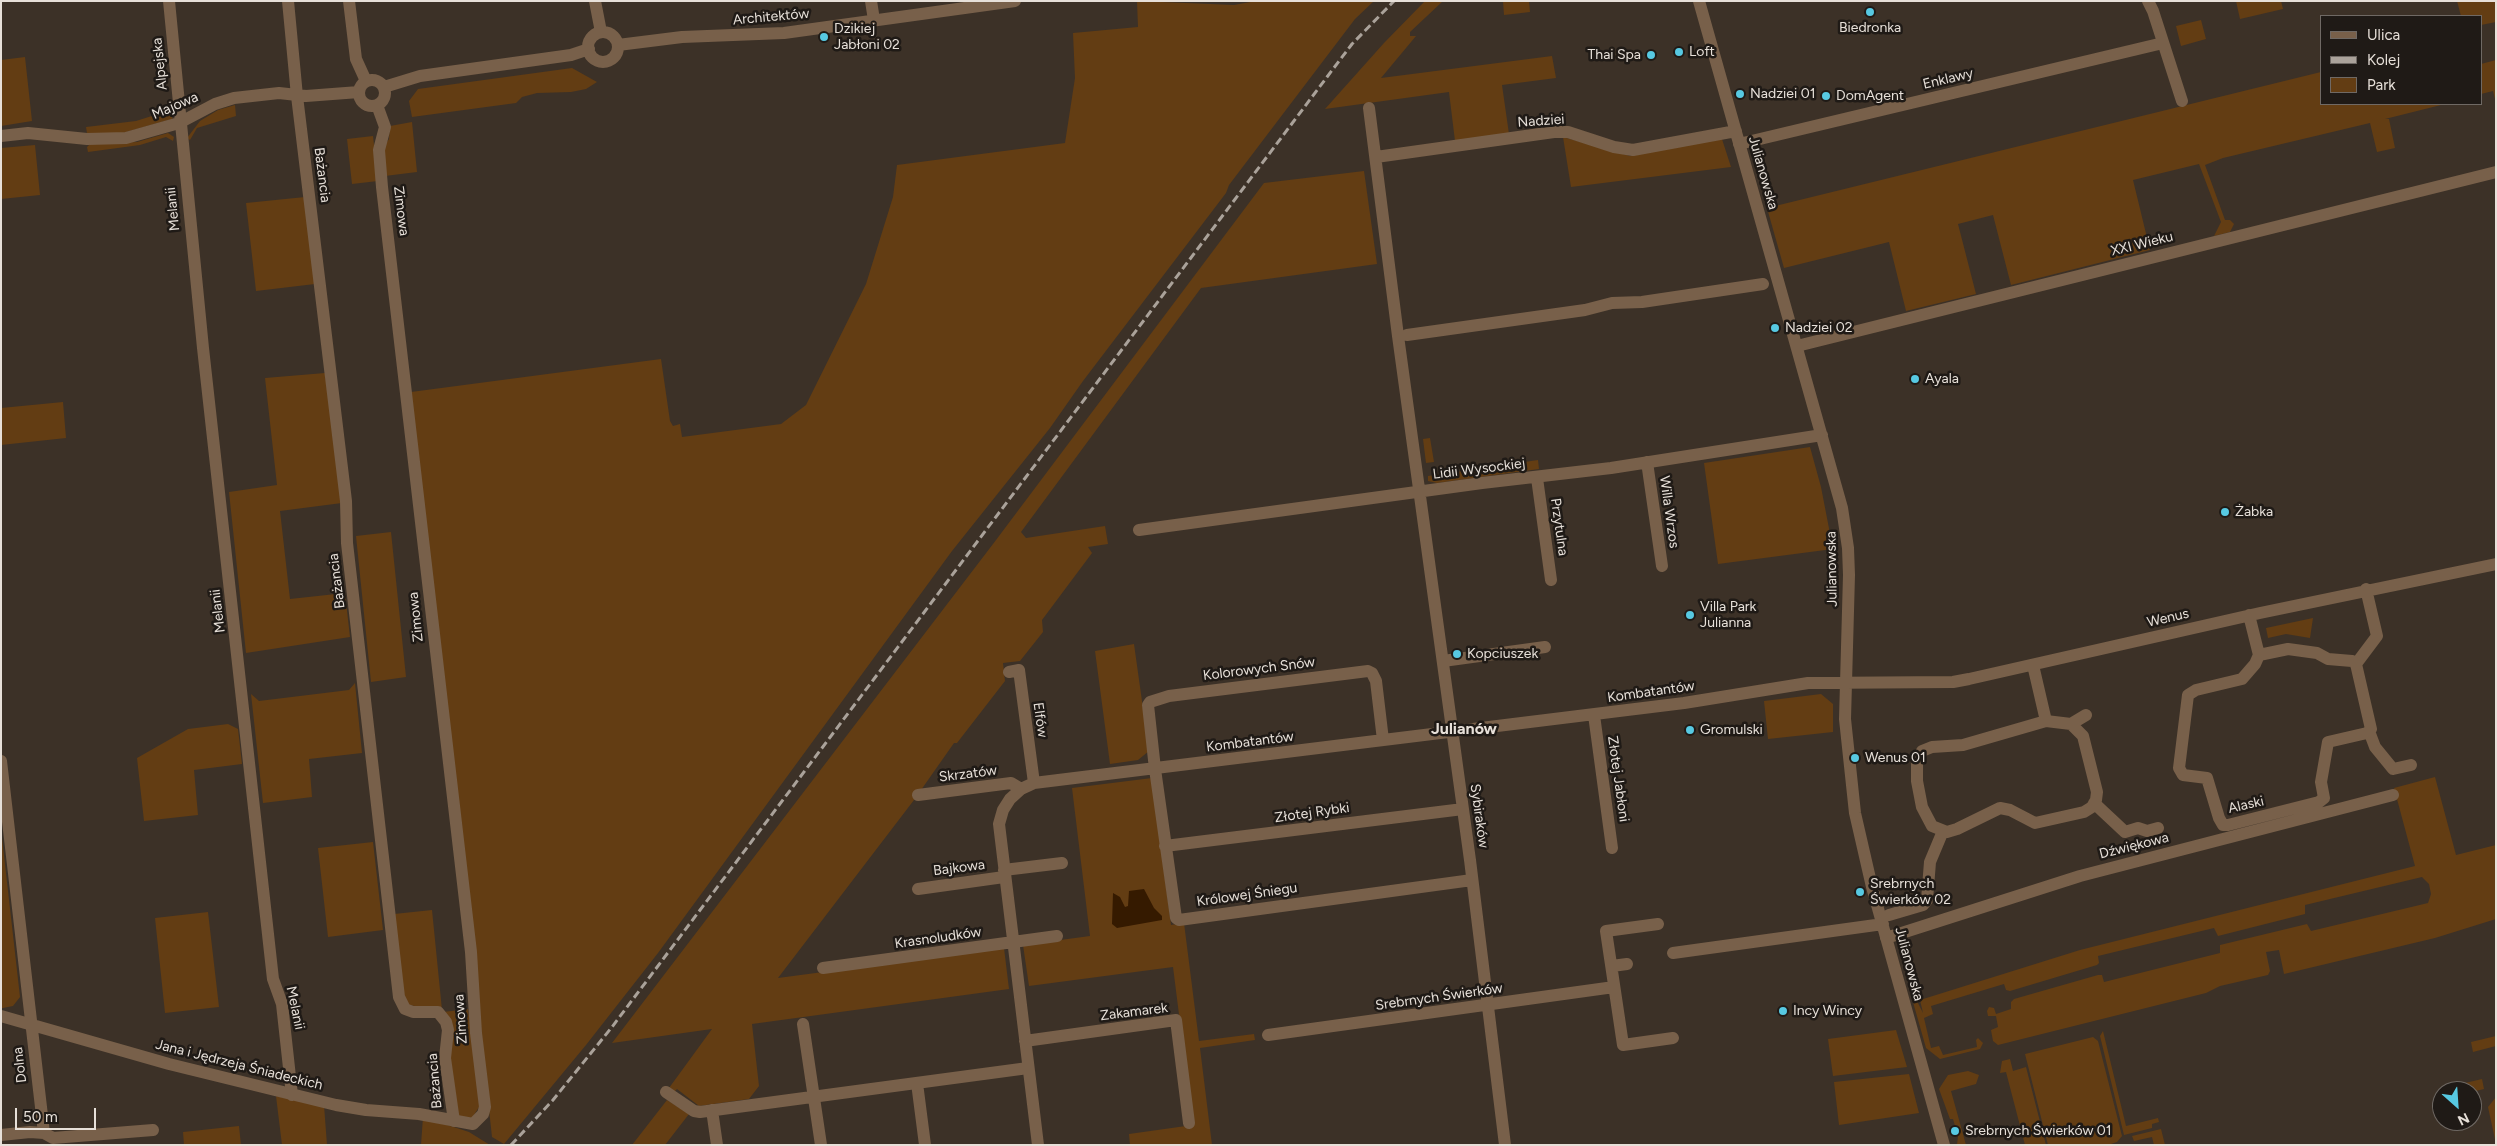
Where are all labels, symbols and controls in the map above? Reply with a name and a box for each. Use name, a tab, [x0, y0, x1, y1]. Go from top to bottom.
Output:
street label: Architektów	[732, 5, 810, 29]
marker: Biedronka	[1864, 6, 1876, 18]
legend	[2320, 15, 2482, 105]
place label: Biedronka	[1839, 20, 1901, 36]
place label: Dzikiej Jabłoni 02	[834, 21, 900, 54]
text: Ulica	[2367, 26, 2400, 44]
marker: Dzikiej Jabłoni 02	[818, 31, 830, 43]
street label: Alpejska	[149, 37, 171, 91]
place label: Loft	[1689, 44, 1715, 60]
marker: Loft	[1673, 46, 1685, 58]
place label: Thai Spa	[1588, 47, 1641, 63]
marker: Thai Spa	[1645, 49, 1657, 61]
text: Kolej	[2367, 51, 2400, 69]
street label: Enklawy	[1921, 65, 1975, 93]
text: Park	[2367, 76, 2396, 94]
place label: Nadziei 01	[1750, 86, 1815, 102]
marker: Nadziei 01	[1734, 88, 1746, 100]
place label: DomAgent	[1836, 88, 1904, 104]
street label: Majowa	[149, 89, 201, 123]
marker: DomAgent	[1820, 90, 1832, 102]
street label: Nadziei	[1517, 111, 1565, 131]
street label: Julianowska	[1745, 134, 1781, 212]
street label: Bażancia	[310, 146, 334, 204]
street label: Zimowa	[390, 185, 412, 237]
street label: Melanii	[162, 186, 184, 232]
street label: XXI Wieku	[2109, 228, 2175, 260]
place label: Nadziei 02	[1785, 320, 1852, 336]
marker: Nadziei 02	[1769, 322, 1781, 334]
place label: Ayala	[1925, 371, 1959, 387]
marker: Ayala	[1909, 373, 1921, 385]
street label: Lidii Wysockiej	[1432, 455, 1526, 483]
street label: Willa Wrzos	[1656, 475, 1682, 549]
street label: Przytulna	[1547, 497, 1571, 557]
place label: Żabka	[2235, 504, 2273, 520]
marker: Żabka	[2219, 506, 2231, 518]
street label: Julianowska	[1823, 531, 1841, 607]
street label: Bażancia	[325, 552, 349, 610]
street label: Melanii	[207, 588, 229, 634]
street label: Zimowa	[405, 591, 427, 643]
place label: Villa Park Julianna	[1700, 599, 1756, 632]
street label: Wenus	[2145, 605, 2191, 631]
marker: Villa Park Julianna	[1684, 609, 1696, 621]
place label: Kopciuszek	[1467, 646, 1538, 662]
marker: Kopciuszek	[1451, 648, 1463, 660]
street label: Kolorowych Snów	[1202, 654, 1316, 684]
street label: Kombatantów	[1606, 678, 1696, 706]
street label: Elfów	[1029, 701, 1051, 739]
district label: Julianów	[1431, 719, 1497, 739]
place label: Gromulski	[1700, 722, 1763, 738]
marker: Gromulski	[1684, 724, 1696, 736]
street label: Kombatantów	[1205, 728, 1295, 756]
street label: Złotej Jabłoni	[1604, 735, 1632, 823]
place label: Wenus 01	[1865, 750, 1926, 766]
marker: Wenus 01	[1849, 752, 1861, 764]
street label: Skrzatów	[938, 762, 998, 786]
street label: Sybiraków	[1466, 783, 1492, 849]
street label: Alaski	[2226, 793, 2266, 817]
street label: Złotej Rybki	[1273, 799, 1351, 827]
street label: Dźwiękowa	[2098, 829, 2170, 863]
street label: Bajkowa	[932, 856, 986, 880]
place label: Srebrnych Świerków 02	[1870, 876, 1951, 909]
street label: Królowej Śniegu	[1196, 880, 1298, 910]
marker: Srebrnych Świerków 02	[1854, 886, 1866, 898]
street label: Krasnoludków	[894, 924, 982, 952]
street label: Julianowska	[1891, 925, 1927, 1003]
street label: Srebrnych Świerków	[1374, 980, 1504, 1014]
street label: Melanii	[282, 985, 308, 1031]
street label: Zimowa	[451, 993, 471, 1045]
street label: Zakamarek	[1099, 1000, 1169, 1024]
place label: Incy Wincy	[1793, 1003, 1862, 1019]
marker: Incy Wincy	[1777, 1005, 1789, 1017]
street label: Jana i Jędrzeja Śniadeckich	[154, 1036, 324, 1094]
street label: Dolna	[9, 1046, 31, 1084]
street label: Bażancia	[424, 1053, 446, 1109]
north arrow	[2432, 1081, 2482, 1131]
scale bar	[18, 1098, 99, 1130]
text: 50 m	[23, 1108, 58, 1126]
text: N	[2455, 1109, 2472, 1129]
place label: Srebrnych Świerków 01	[1965, 1123, 2112, 1139]
marker: Srebrnych Świerków 01	[1949, 1125, 1961, 1137]

